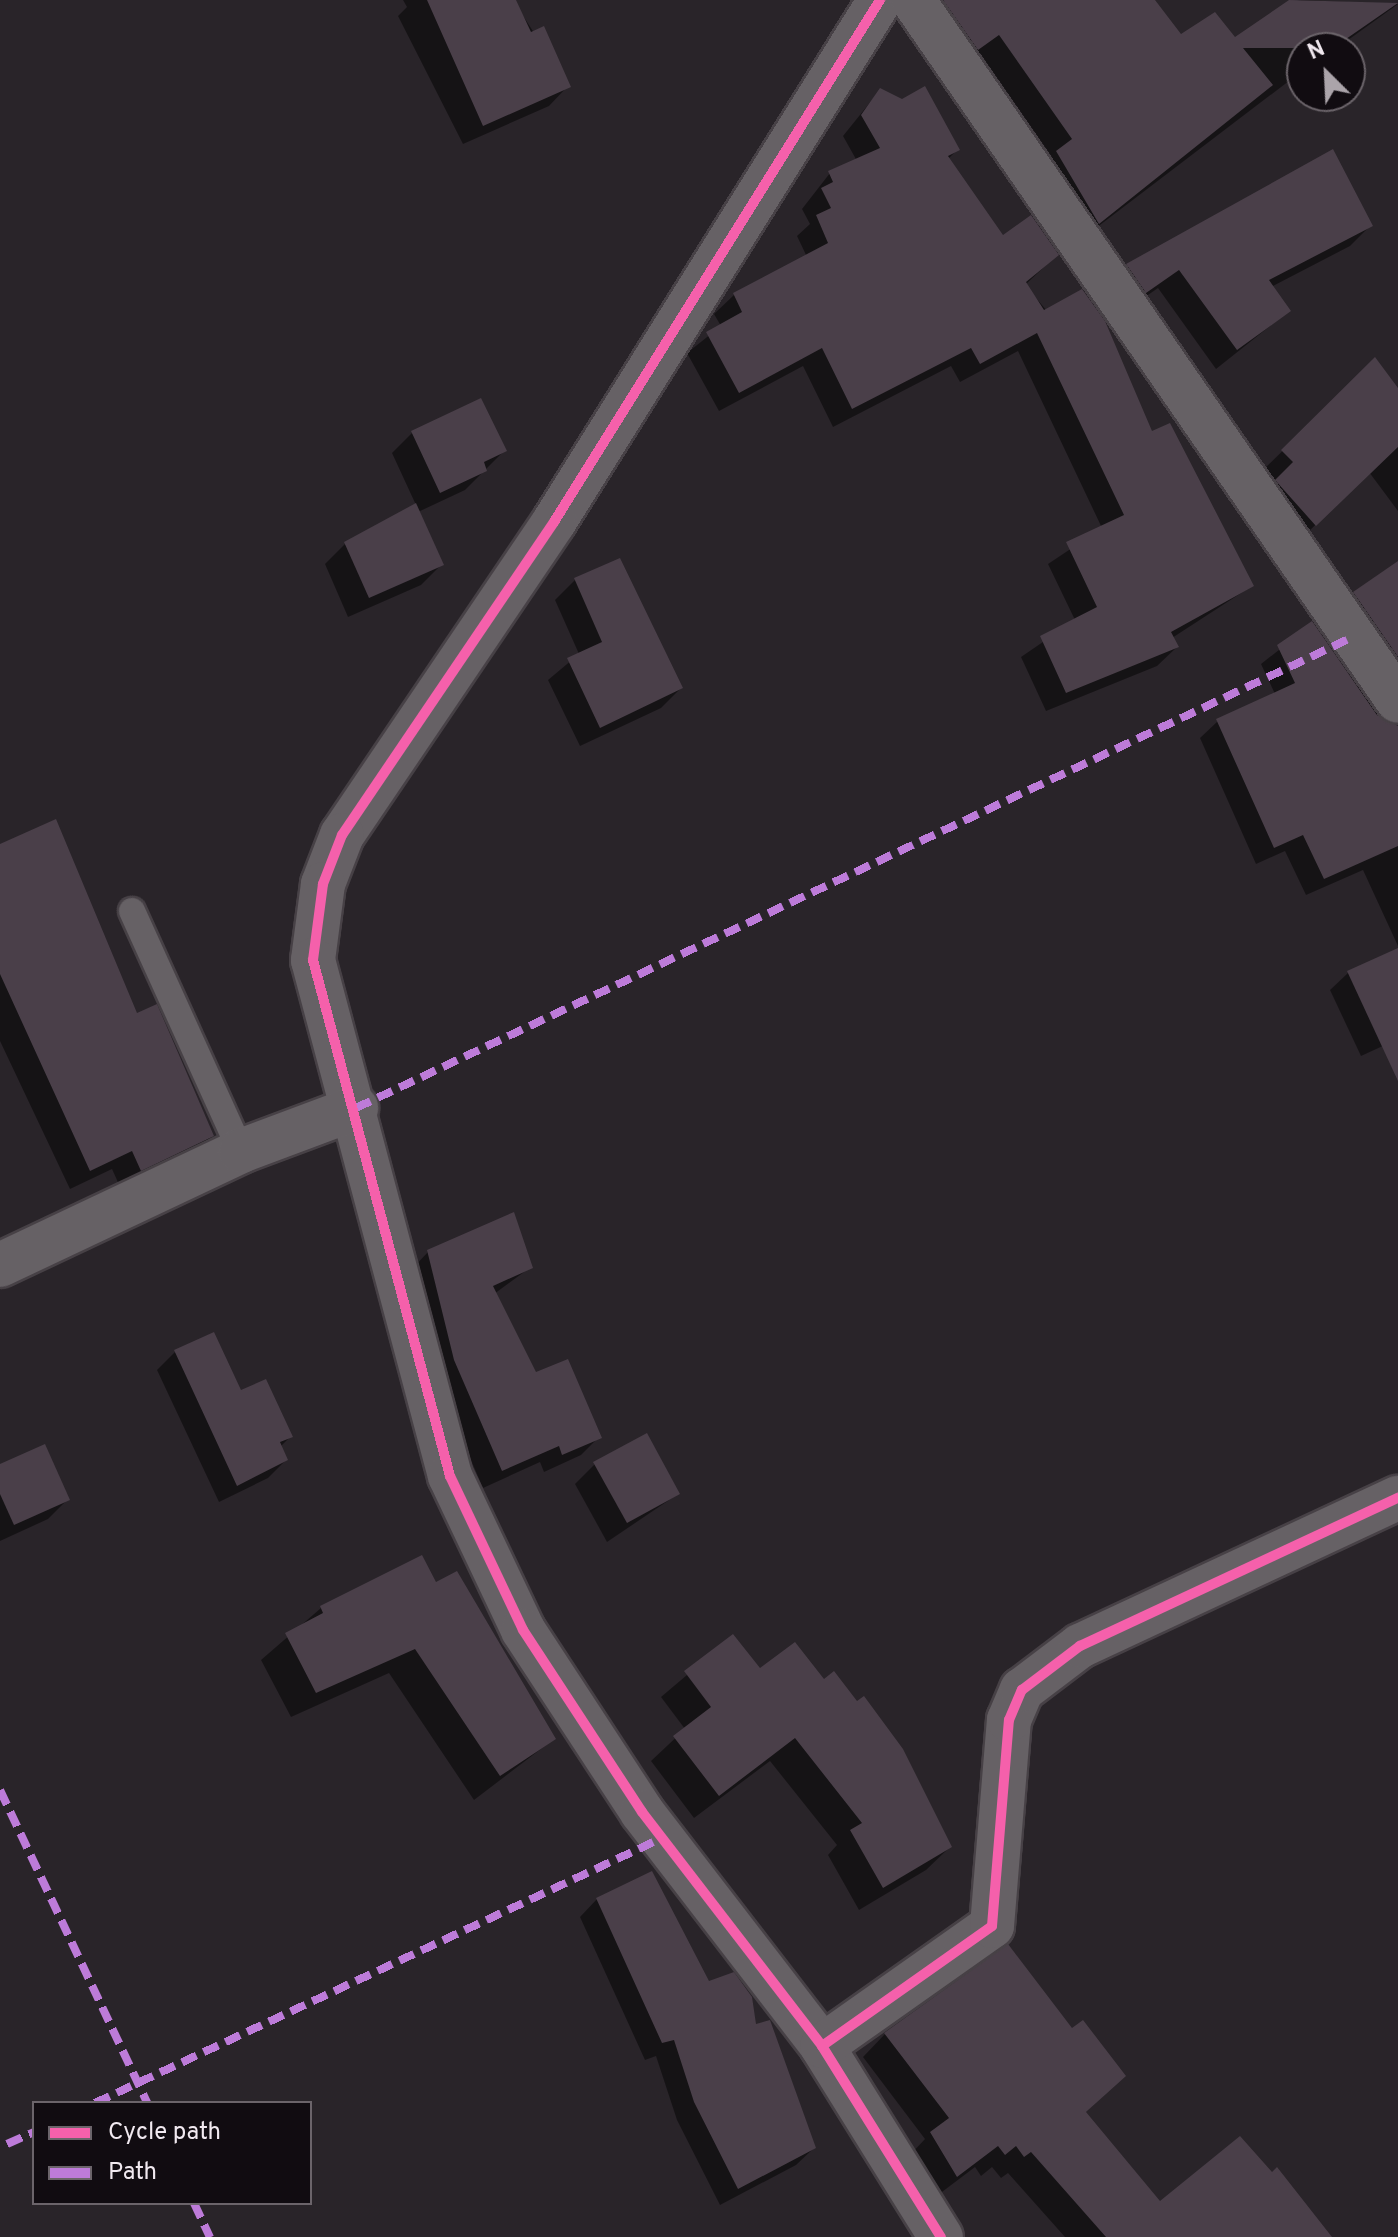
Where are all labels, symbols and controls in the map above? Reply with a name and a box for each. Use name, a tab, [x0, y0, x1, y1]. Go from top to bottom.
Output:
north arrow	[1286, 32, 1366, 112]
text: N	[1304, 36, 1330, 67]
legend	[32, 2101, 312, 2205]
text: Cycle path	[108, 2118, 221, 2148]
text: Path	[108, 2158, 157, 2188]

